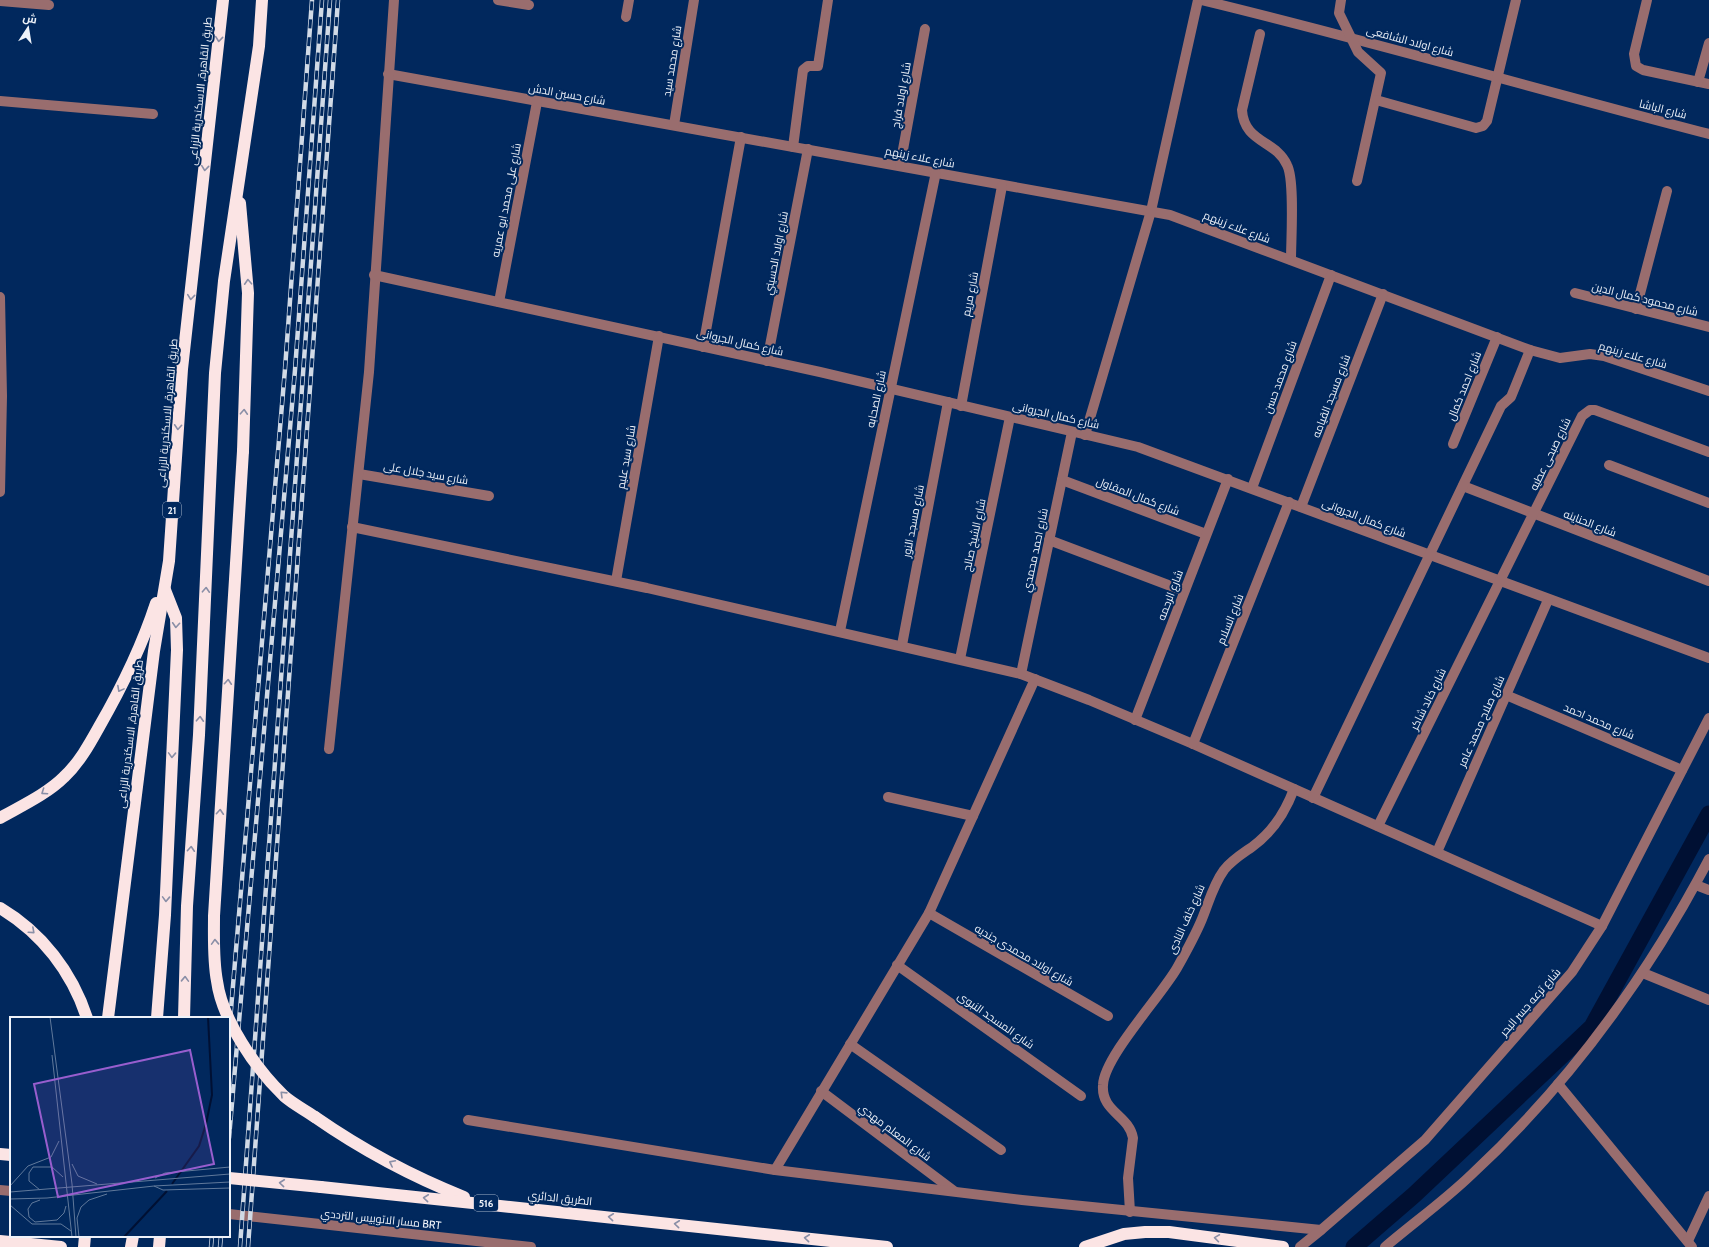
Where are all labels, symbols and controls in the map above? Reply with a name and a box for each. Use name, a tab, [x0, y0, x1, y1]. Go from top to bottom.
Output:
north arrow	[8, 8, 48, 48]
text: ش	[22, 10, 38, 27]
street label: طريق القاهرة, الاسكندرية الزراعى	[185, 16, 215, 166]
street label: شارع اولاد الشافعى	[1365, 23, 1455, 60]
street label: شارع محمد سيد	[659, 25, 685, 98]
one-way arrow	[215, 36, 224, 42]
street label: شارع اولاد فراج	[888, 61, 915, 129]
street label: شارع حسين الدش	[527, 80, 607, 109]
street label: شارع الباشا	[1637, 96, 1688, 123]
street label: شارع على محمد ابو عمريه	[488, 142, 525, 258]
street label: شارع علاء زينهم	[884, 143, 956, 172]
one-way arrow	[201, 165, 210, 171]
street label: شارع علاء زينهم	[1201, 208, 1272, 247]
street label: شارع اولاد الحسيني	[761, 210, 793, 297]
street label: شارع مريم	[959, 270, 982, 318]
one-way arrow	[243, 279, 252, 285]
street label: شارع محمود كمال الدين	[1590, 279, 1700, 320]
one-way arrow	[187, 294, 196, 300]
street label: شارع كمال الجروانى	[695, 325, 785, 360]
street label: طريق القاهرة, الاسكندرية الزراعى	[154, 338, 180, 488]
street label: شارع محمد حسن	[1260, 339, 1301, 416]
street label: شارع علاء زينهم	[1597, 339, 1669, 372]
street label: شارع احمد كمال	[1444, 349, 1485, 423]
street label: شارع مسجد القيامه	[1309, 352, 1354, 440]
street label: شارع الصحابه	[863, 369, 890, 429]
street label: شارع كمال الجروانى	[1011, 398, 1101, 433]
one-way arrow	[240, 409, 249, 415]
street label: شارع صبحى عطيه	[1526, 415, 1575, 493]
one-way arrow	[173, 424, 182, 430]
street label: شارع سيد عليم	[613, 424, 640, 490]
street label: شارع سيد جلال على	[382, 459, 469, 488]
street label: شارع كمال المقاول	[1094, 474, 1182, 519]
street label: شارع مسجد النور	[899, 483, 928, 560]
street label: شارع كمال الجروانى	[1320, 496, 1408, 541]
street label: شارع الشيخ صالح	[959, 497, 990, 573]
road number: 21	[163, 502, 181, 518]
street label: شارع احمد محمدي	[1019, 507, 1053, 594]
street label: شارع الحناينه	[1561, 507, 1618, 540]
street label: شارع الرحمه	[1154, 568, 1187, 623]
one-way arrow	[202, 587, 210, 593]
street label: شارع السلام	[1213, 592, 1247, 647]
one-way arrow	[171, 622, 180, 628]
street label: طريق القاهرة, الاسكندرية الزراعى	[114, 659, 146, 809]
street label: شارع خالد شاكر	[1407, 666, 1450, 734]
street label: شارع صلاح محمد عامر	[1454, 673, 1508, 770]
one-way arrow	[224, 679, 233, 685]
one-way arrow	[117, 685, 124, 692]
street label: شارع محمد احمد	[1561, 700, 1637, 743]
one-way arrow	[196, 716, 204, 722]
one-way arrow	[168, 752, 176, 758]
one-way arrow	[41, 787, 48, 794]
one-way arrow	[216, 809, 224, 815]
one-way arrow	[187, 846, 196, 852]
street label: شارع خلف النادى	[1164, 882, 1209, 957]
one-way arrow	[162, 896, 170, 902]
street label: شارع اولاد محمدى جنديه	[972, 921, 1076, 990]
one-way arrow	[27, 926, 34, 933]
one-way arrow	[210, 939, 219, 945]
street label: شارع ترعه جسر البحر	[1496, 965, 1564, 1040]
one-way arrow	[181, 976, 190, 982]
street label: شارع المسجد النبوى	[954, 988, 1037, 1052]
inset map	[10, 1017, 230, 1237]
one-way arrow	[280, 1091, 288, 1098]
street label: شارع المعلم مهدي	[855, 1100, 934, 1165]
one-way arrow	[389, 1161, 396, 1168]
one-way arrow	[279, 1179, 285, 1188]
street label: الطريق الدائري	[527, 1188, 593, 1210]
one-way arrow	[423, 1193, 429, 1202]
road number: 516	[474, 1195, 498, 1211]
street label: مسار الاتوبيس الترددي BRT	[320, 1206, 442, 1234]
one-way arrow	[608, 1213, 614, 1222]
one-way arrow	[674, 1220, 680, 1229]
one-way arrow	[804, 1234, 810, 1243]
one-way arrow	[1214, 1234, 1220, 1243]

